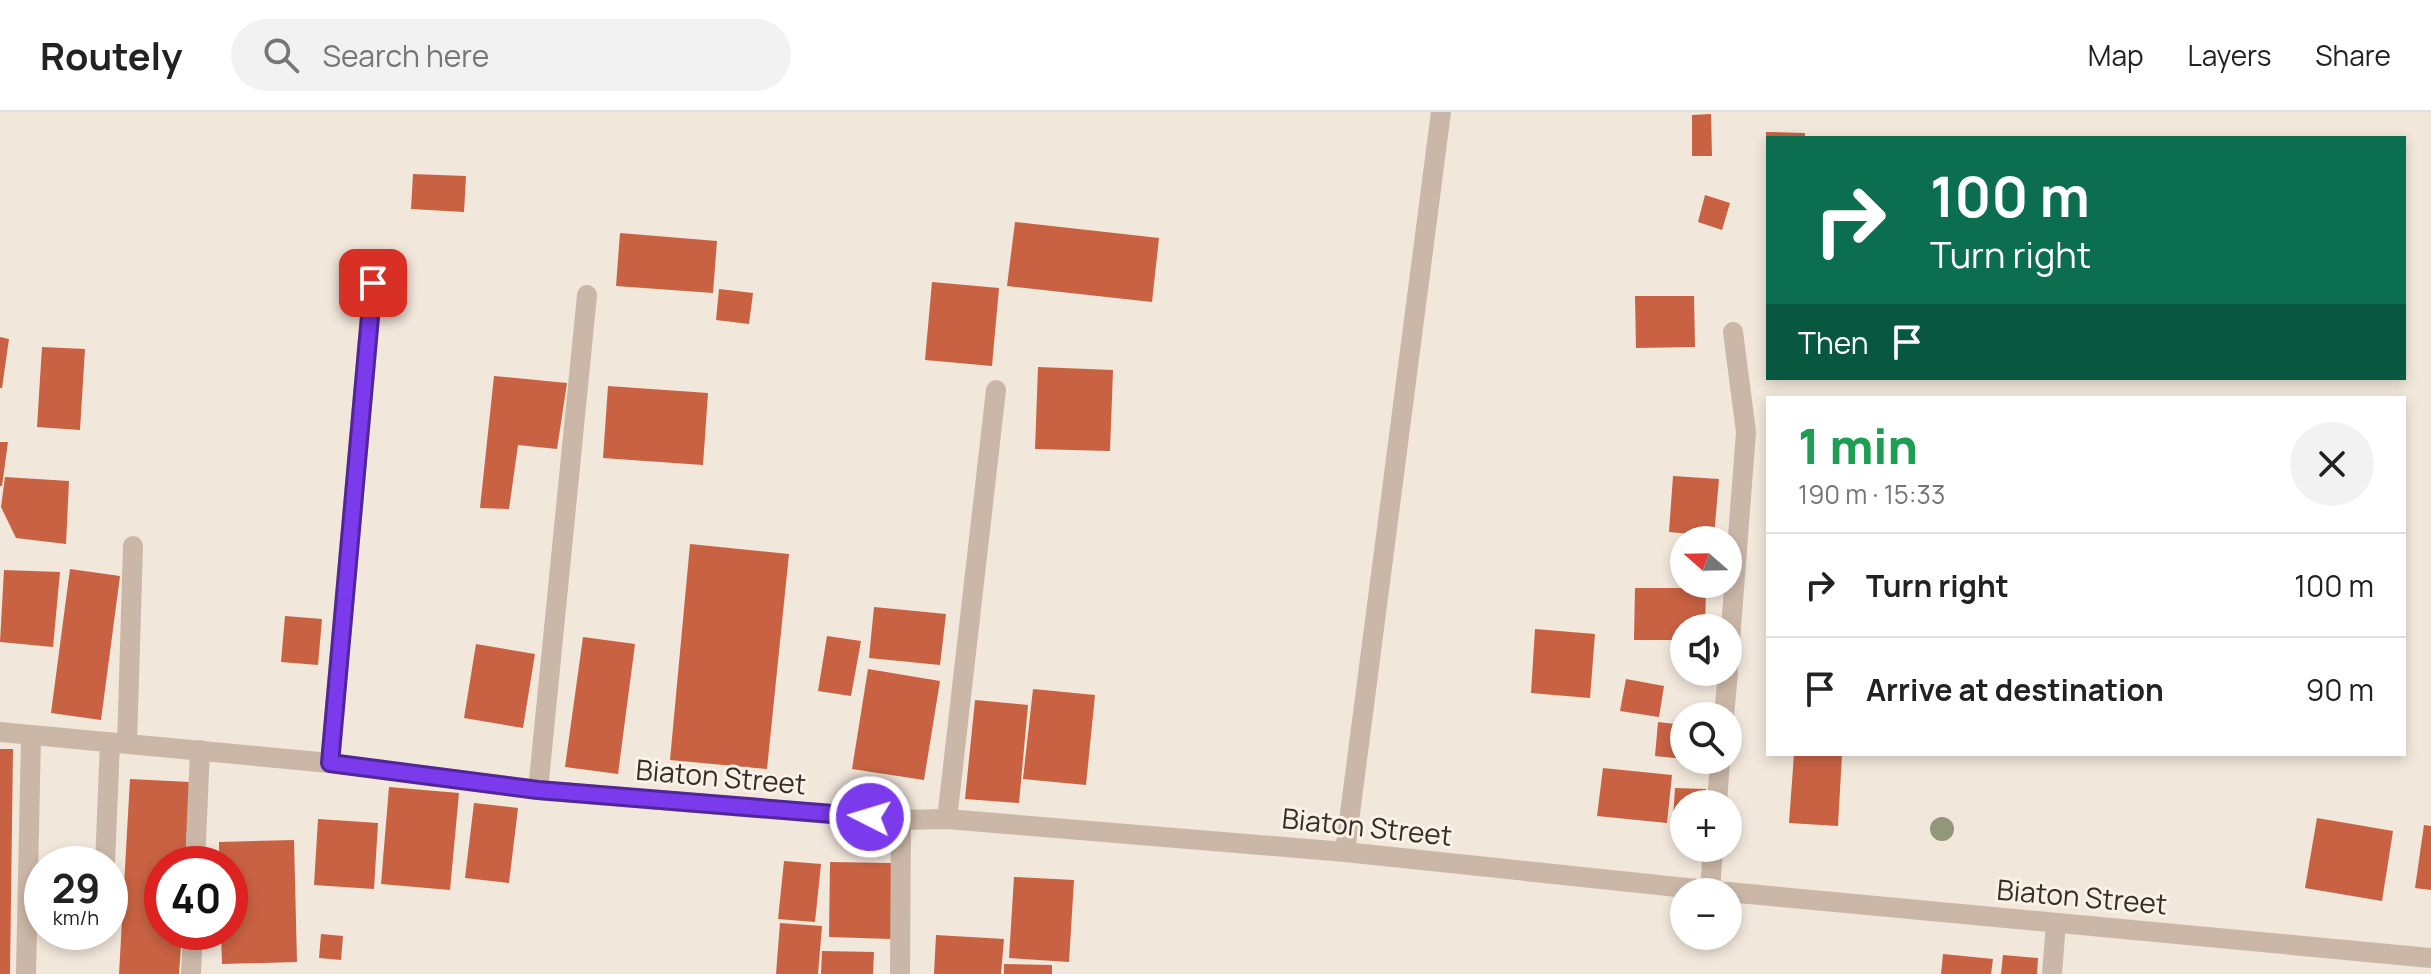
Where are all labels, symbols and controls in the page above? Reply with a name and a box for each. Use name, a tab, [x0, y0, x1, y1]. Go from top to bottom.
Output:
search box	[231, 19, 791, 91]
text: Routely	[40, 29, 183, 81]
icon: search	[259, 33, 303, 77]
text: Search here	[323, 35, 489, 76]
text: Map	[2088, 36, 2144, 74]
text: Layers	[2188, 36, 2271, 74]
text: Share	[2315, 36, 2391, 74]
text: 100 m	[1930, 157, 2090, 234]
icon: right	[1798, 168, 1902, 272]
text: Turn right	[1930, 230, 2091, 279]
pin	[339, 249, 407, 317]
icon: arrive	[351, 261, 395, 305]
icon: arrive	[1885, 320, 1929, 364]
text: Then	[1798, 322, 1869, 363]
text: 1 min	[1798, 413, 1918, 478]
button: close	[2290, 422, 2374, 506]
text: 190 m · 15:33	[1798, 476, 1945, 512]
north arrow	[1670, 526, 1742, 598]
map controls	[1670, 526, 1742, 950]
icon: right	[1798, 563, 1842, 607]
text: Turn right	[1866, 565, 2009, 606]
text: 100 m	[2294, 565, 2374, 606]
button: sound	[1670, 614, 1742, 686]
icon: arrive	[1798, 667, 1842, 711]
text: Arrive at destination	[1866, 669, 2164, 710]
text: 90 m	[2306, 669, 2374, 710]
button: search	[1670, 702, 1742, 774]
street label: Biaton Street	[634, 750, 808, 802]
position arrow	[828, 775, 912, 859]
button: +	[1670, 790, 1742, 862]
street label: Biaton Street	[1280, 798, 1454, 854]
speed limit sign: 40	[144, 846, 248, 950]
text: 29	[52, 860, 100, 915]
street label: Biaton Street	[1995, 870, 2169, 922]
button: −	[1670, 878, 1742, 950]
text: km/h	[53, 904, 99, 931]

